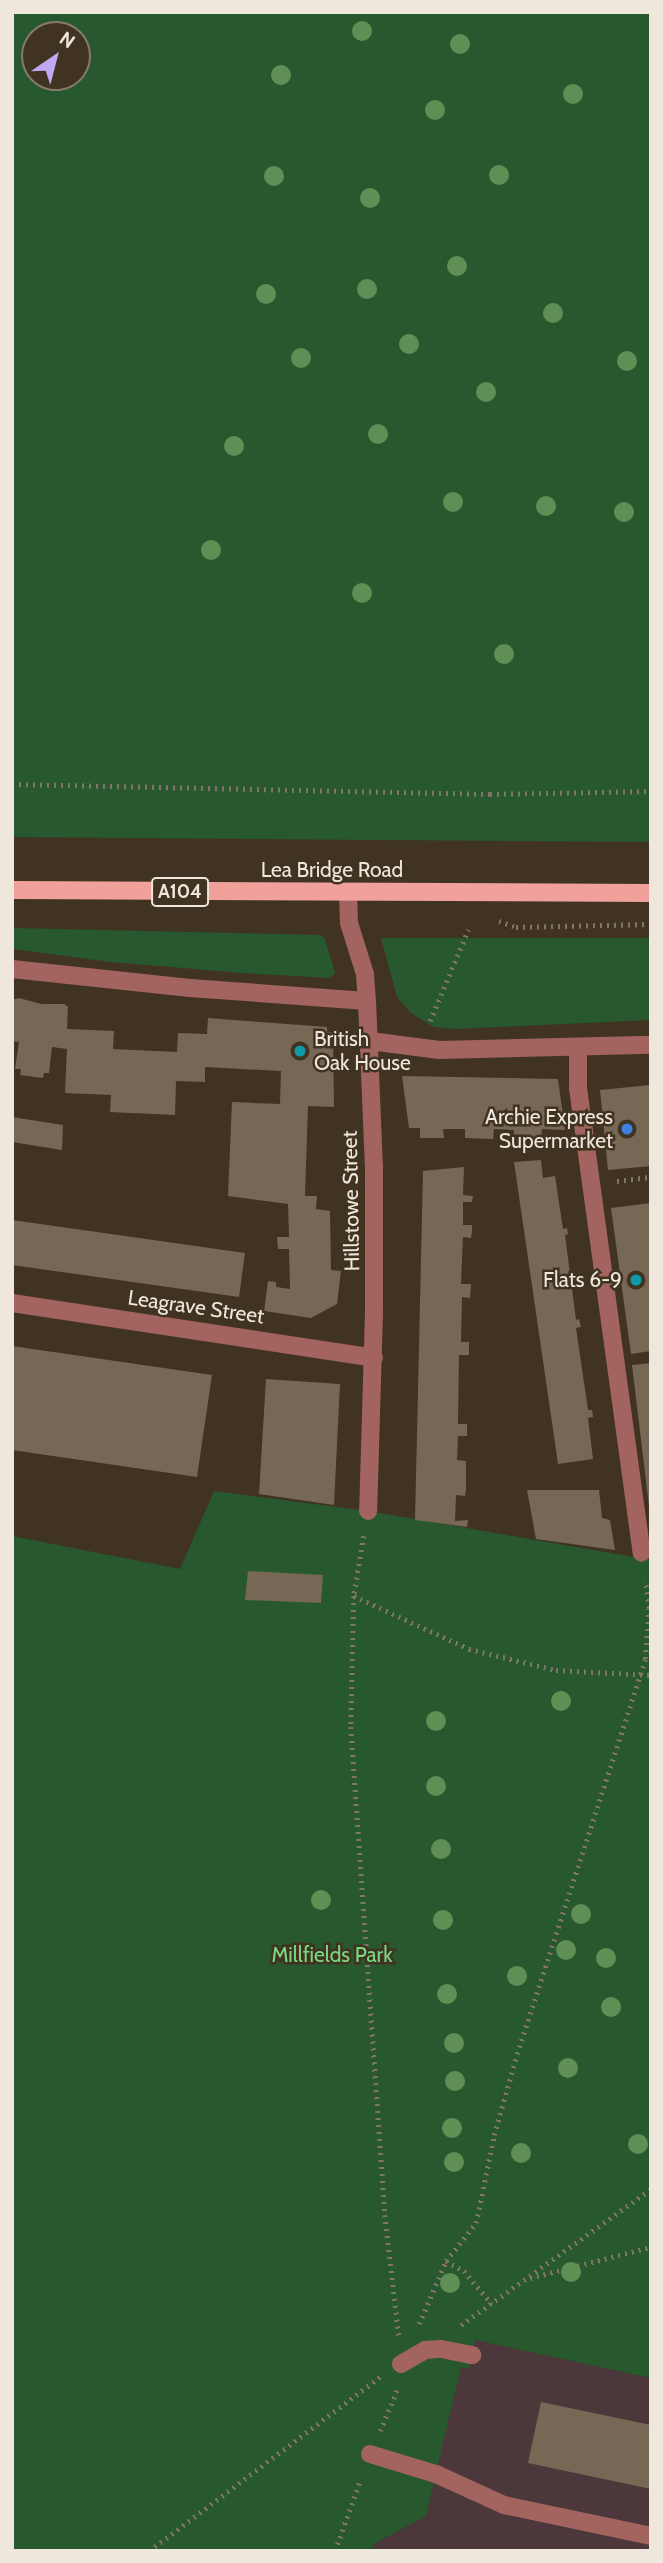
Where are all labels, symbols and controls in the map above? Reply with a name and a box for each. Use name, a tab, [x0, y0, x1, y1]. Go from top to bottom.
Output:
north arrow	[21, 21, 91, 91]
text: N	[55, 27, 79, 53]
street label: Lea Bridge Road	[261, 857, 403, 883]
road number: A104	[150, 876, 210, 908]
place label: British Oak House	[314, 1026, 411, 1076]
marker: British Oak House	[292, 1043, 308, 1059]
place label: Archie Express Supermarket	[485, 1104, 613, 1154]
marker: Archie Express Supermarket	[619, 1121, 635, 1137]
street label: Hillstowe Street	[337, 1130, 365, 1272]
place label: Flats 6-9	[543, 1267, 622, 1293]
marker: Flats 6-9	[628, 1272, 644, 1288]
street label: Leagrave Street	[126, 1285, 266, 1329]
park label: Millfields Park	[271, 1942, 393, 1968]

